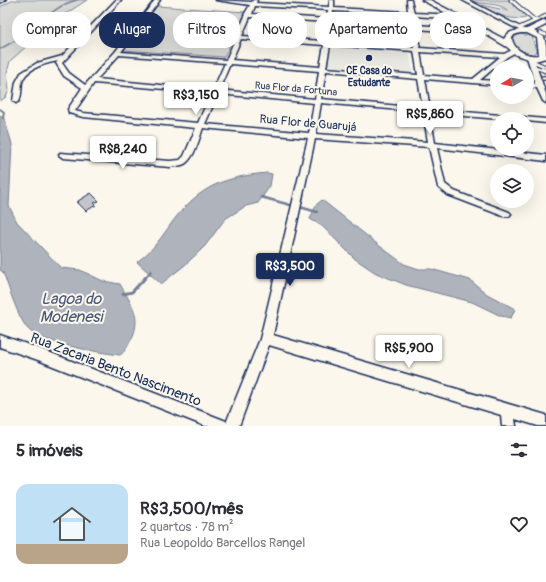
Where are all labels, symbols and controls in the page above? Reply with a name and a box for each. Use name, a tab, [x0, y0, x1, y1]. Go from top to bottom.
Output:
chip: Comprar	[12, 12, 91, 48]
chip: Alugar	[99, 12, 165, 48]
chip: Filtros	[173, 12, 240, 48]
chip: Novo	[248, 12, 307, 48]
chip: Apartamento	[315, 12, 422, 48]
chip: Casa	[430, 12, 486, 48]
marker: CE Casa do Estudante	[364, 53, 374, 63]
north arrow	[490, 60, 534, 104]
map controls	[490, 60, 534, 208]
place label: CE Casa do Estudante	[346, 65, 392, 89]
street label: Rua Flor da Fortuna	[254, 79, 338, 99]
pin: R$3,150	[159, 82, 233, 116]
text: R$3,150	[173, 87, 219, 103]
pin: R$5,860	[393, 101, 467, 135]
text: R$5,860	[406, 106, 454, 122]
street label: Rua Flor de Guarujá	[259, 112, 357, 135]
button: locate	[490, 112, 534, 156]
pin: R$8,240	[86, 136, 160, 170]
text: R$8,240	[99, 141, 147, 157]
button: layers	[490, 164, 534, 208]
pin: R$3,500	[253, 253, 327, 287]
text: R$3,500	[265, 258, 315, 274]
water label: Lagoa do Modenesi	[40, 289, 104, 327]
street label: Rua Zacaria Bento Nascimento	[28, 329, 204, 410]
pin: R$5,900	[372, 335, 446, 369]
text: R$5,900	[384, 340, 434, 356]
icon: filters	[508, 439, 530, 461]
text: 5 imóveis	[16, 440, 83, 461]
text: R$3,500/mês	[140, 498, 243, 519]
icon: home	[48, 500, 96, 548]
icon: heart	[508, 513, 530, 535]
text: 2 quartos · 78 m²	[140, 519, 234, 535]
text: Rua Leopoldo Barcellos Rangel	[140, 535, 305, 551]

